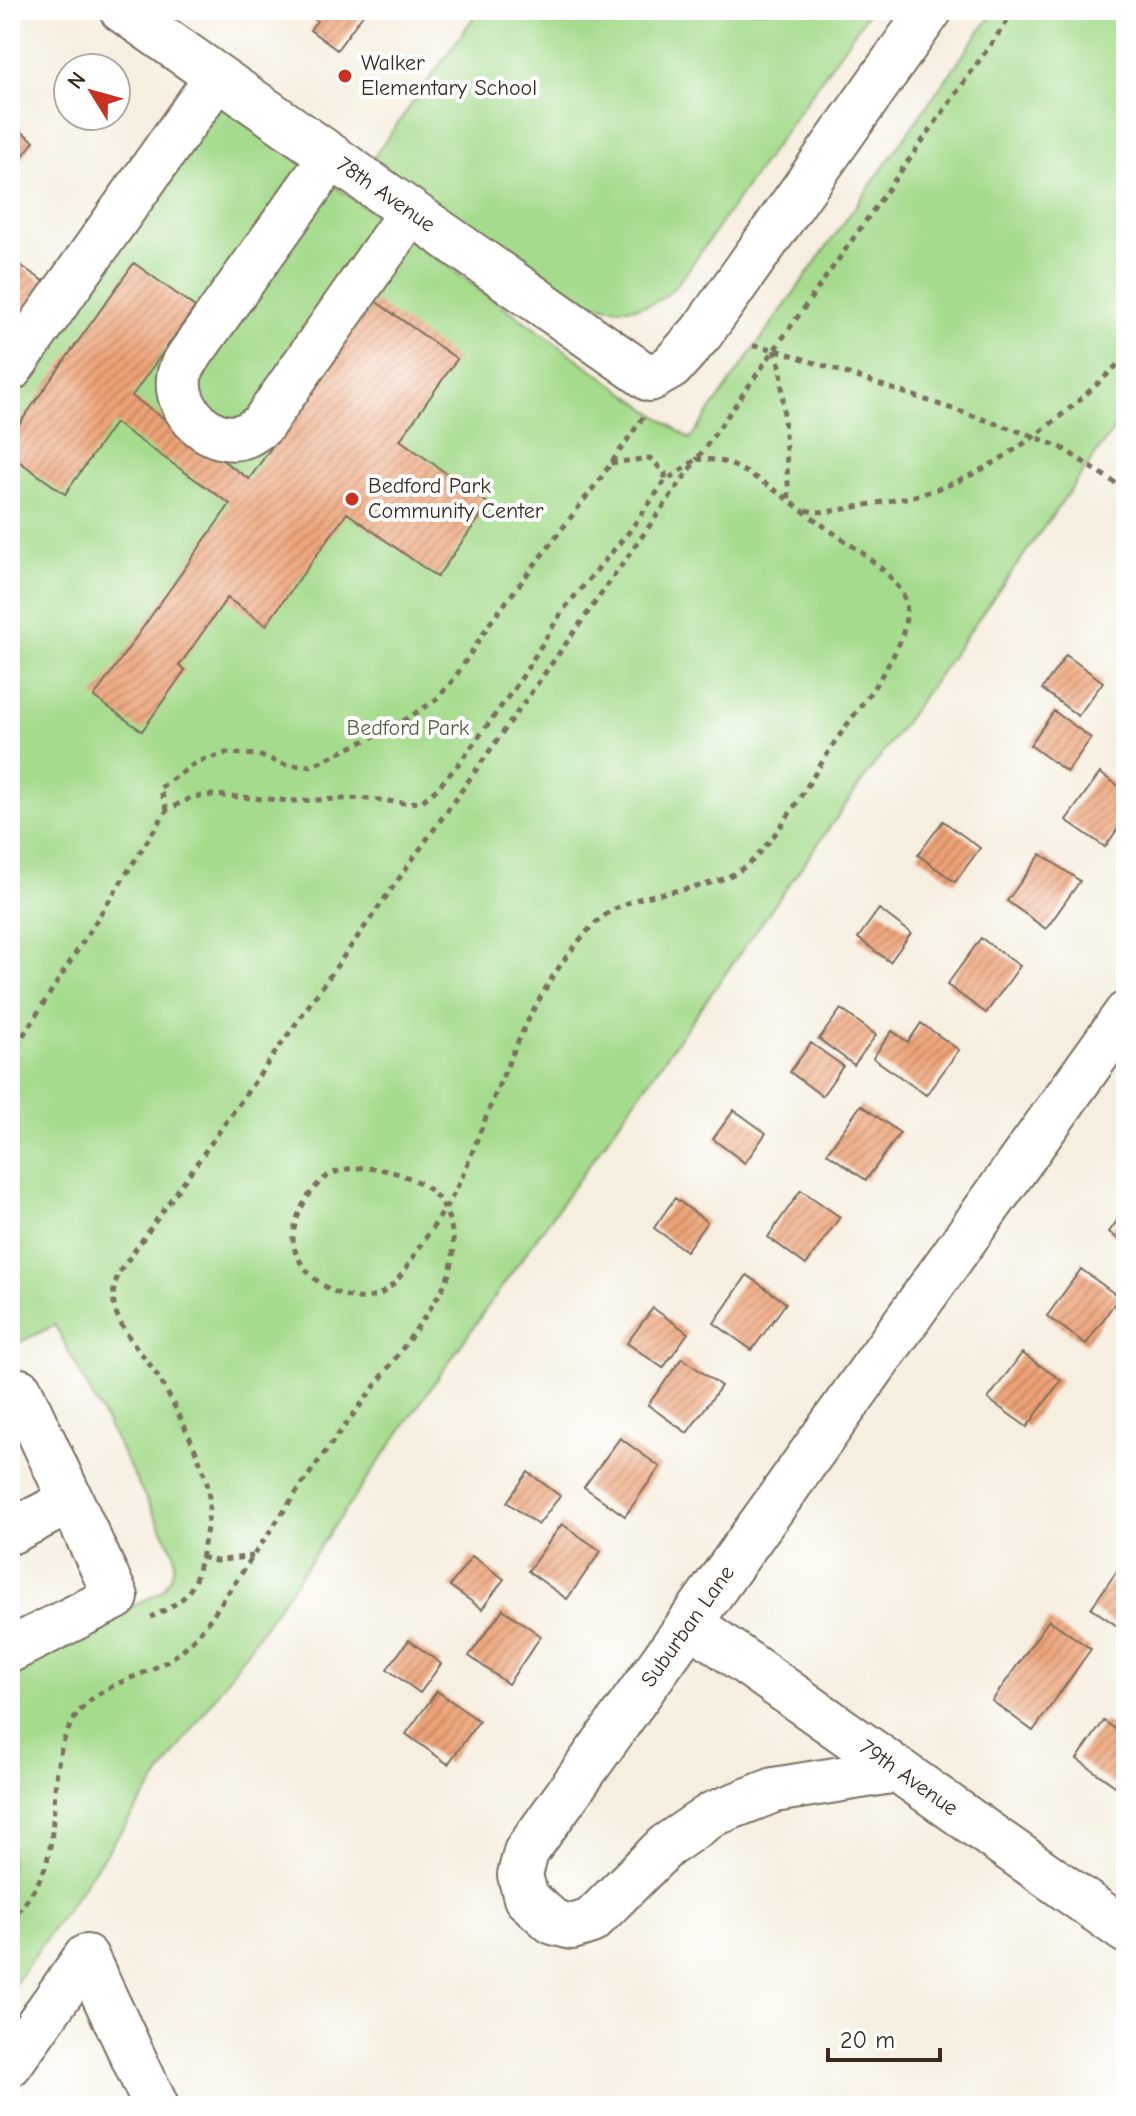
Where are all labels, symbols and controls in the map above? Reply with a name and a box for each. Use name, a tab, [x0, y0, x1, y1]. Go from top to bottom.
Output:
place label: Walker Elementary School	[361, 50, 537, 101]
north arrow	[52, 52, 132, 132]
text: N	[62, 67, 92, 94]
marker: Walker Elementary School	[336, 67, 354, 85]
street label: 78th Avenue	[332, 151, 440, 238]
place label: Bedford Park Community Center	[368, 473, 544, 524]
marker: Bedford Park Community Center	[343, 490, 361, 508]
park label: Bedford Park	[347, 715, 470, 741]
street label: Suburban Lane	[635, 1561, 740, 1692]
street label: 79th Avenue	[855, 1734, 963, 1821]
scale bar	[828, 2012, 940, 2062]
text: 20 m	[840, 2026, 895, 2054]

